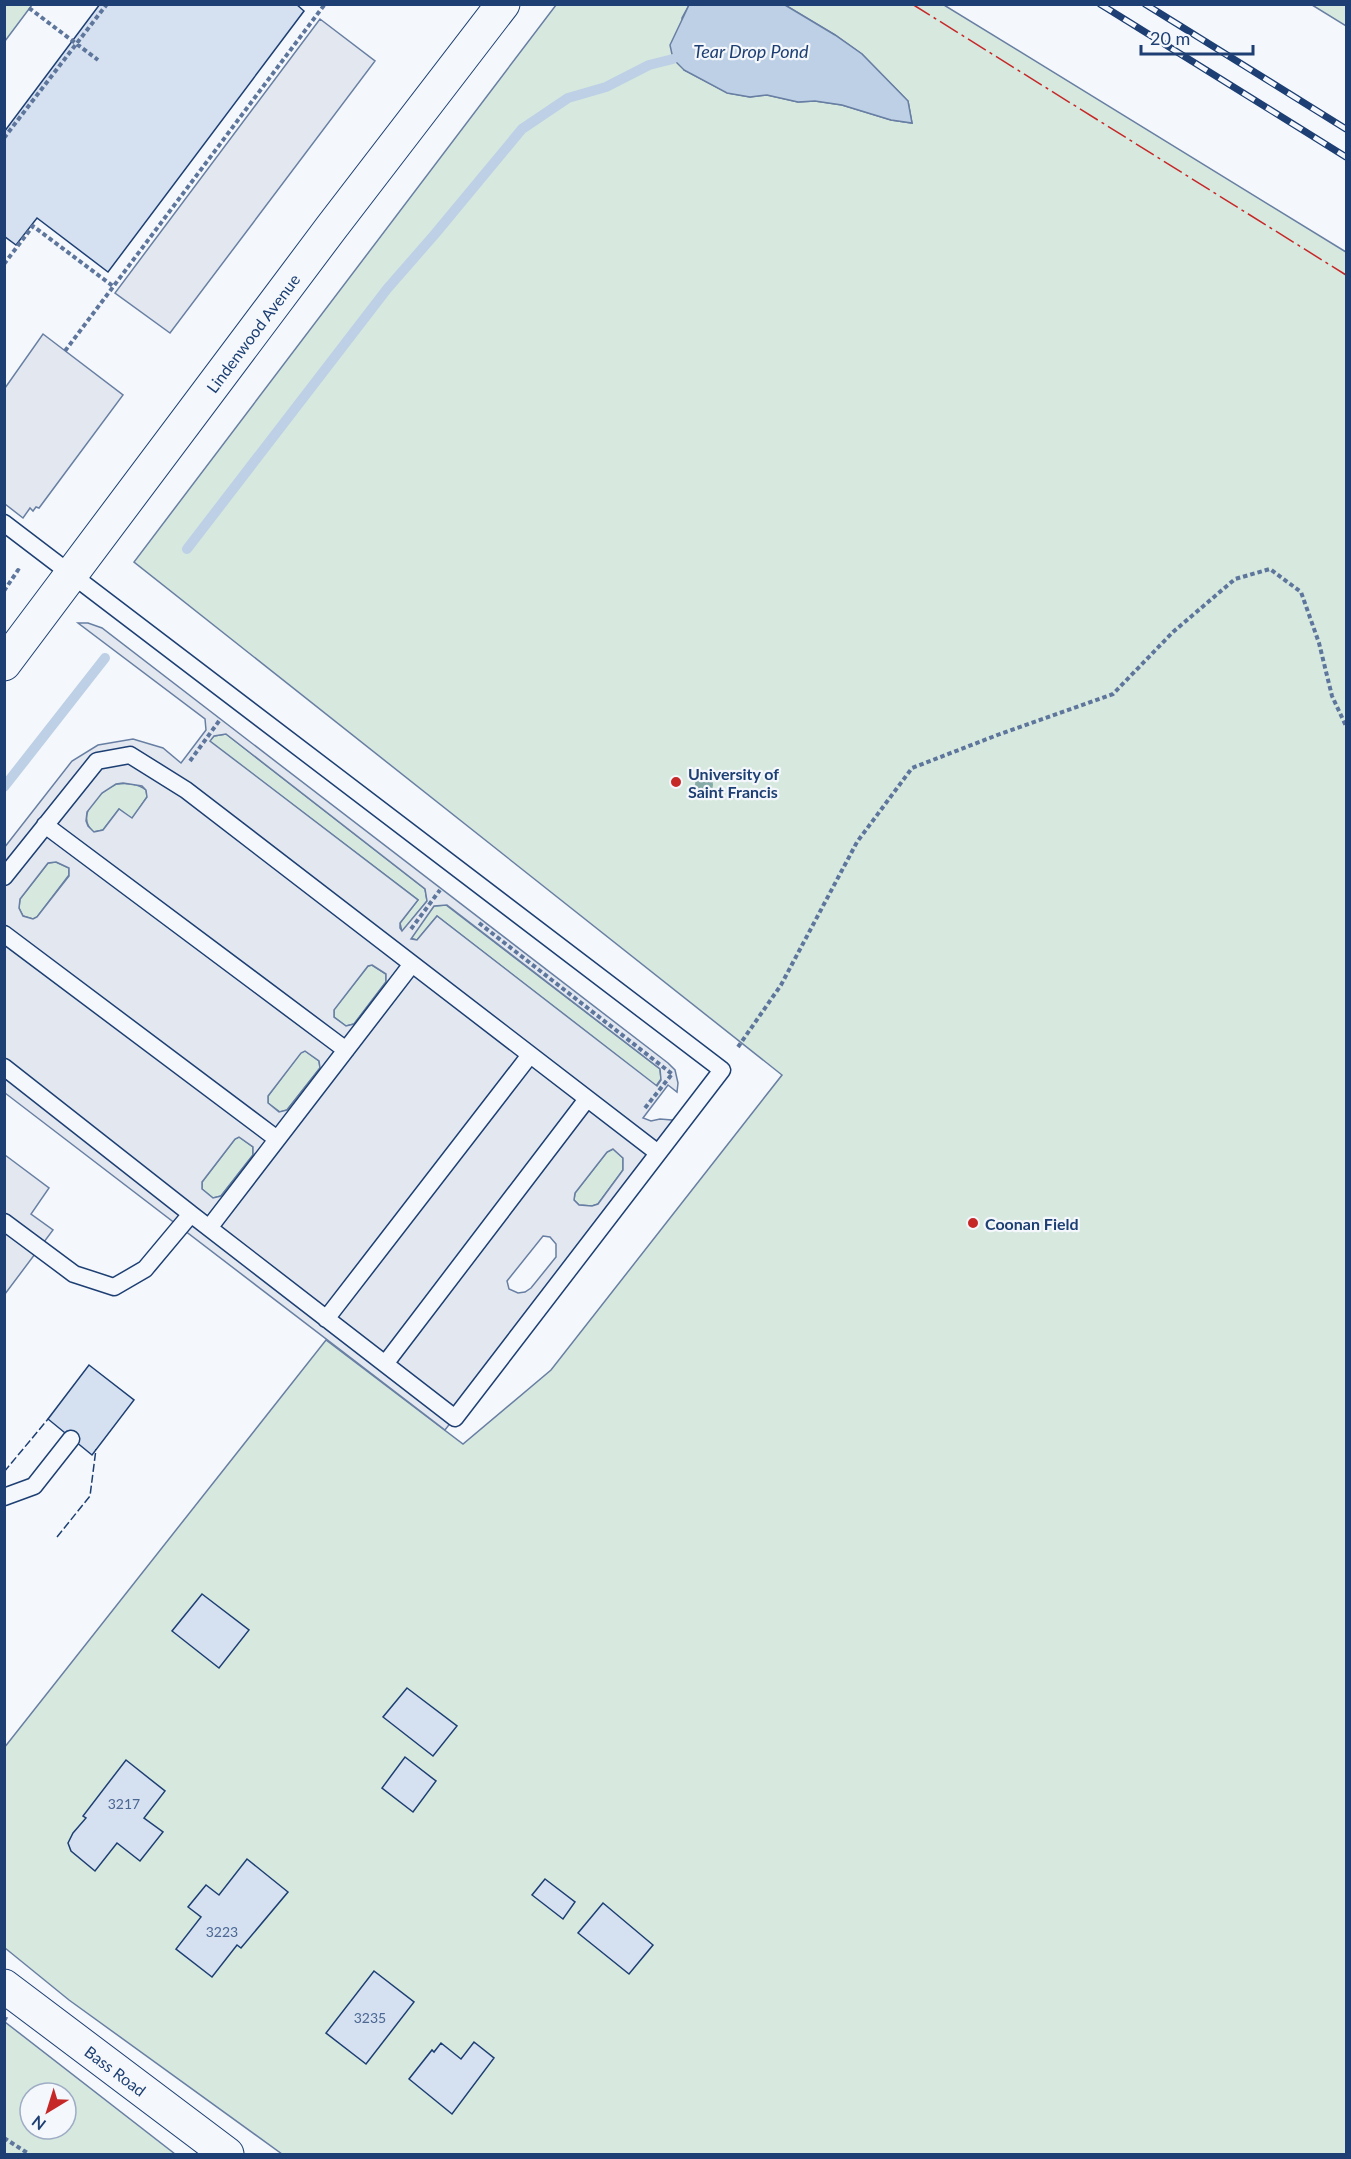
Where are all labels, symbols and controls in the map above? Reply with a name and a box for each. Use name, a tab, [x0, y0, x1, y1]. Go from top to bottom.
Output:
scale bar	[1141, 18, 1254, 56]
text: 20 m	[1150, 27, 1190, 49]
water label: Tear Drop Pond	[693, 40, 809, 62]
street label: Lindenwood Avenue	[202, 270, 303, 396]
place label: University of Saint Francis	[688, 764, 779, 801]
marker: University of Saint Francis	[669, 775, 683, 789]
place label: Coonan Field	[985, 1214, 1079, 1233]
marker: Coonan Field	[966, 1216, 980, 1230]
house number: 3217	[108, 1795, 140, 1812]
house number: 3223	[206, 1923, 238, 1940]
house number: 3235	[354, 2009, 386, 2026]
street label: Bass Road	[81, 2041, 150, 2099]
north arrow	[18, 2081, 78, 2141]
text: N	[28, 2112, 49, 2134]

